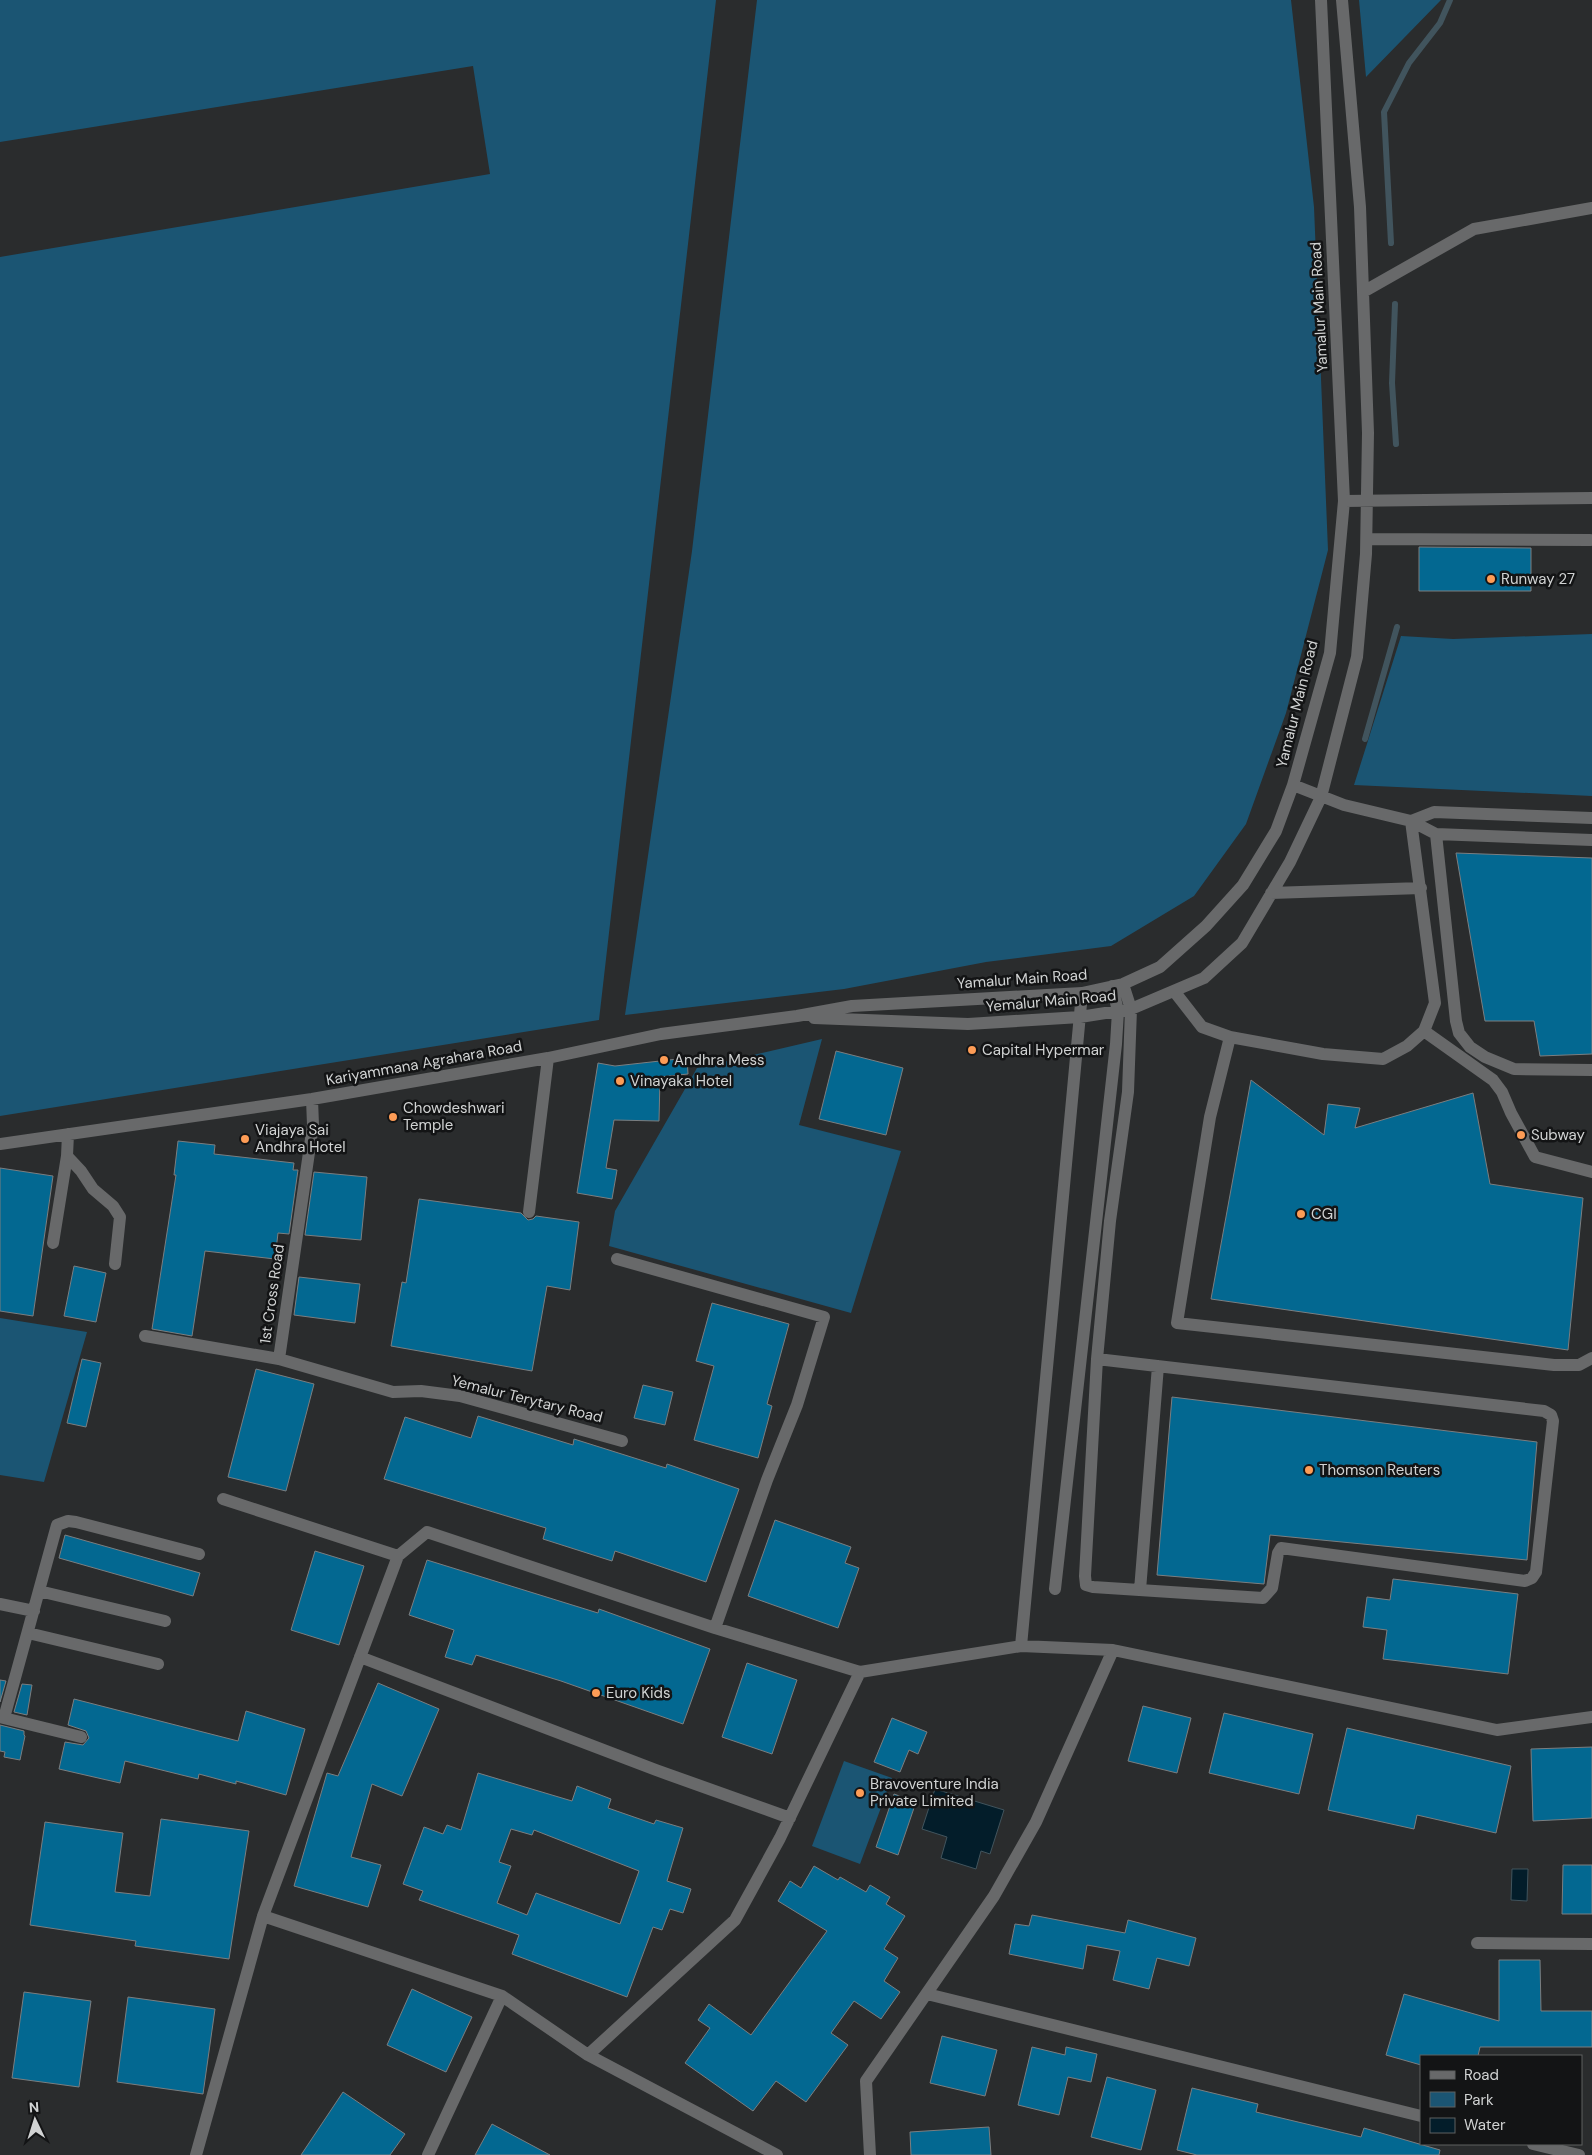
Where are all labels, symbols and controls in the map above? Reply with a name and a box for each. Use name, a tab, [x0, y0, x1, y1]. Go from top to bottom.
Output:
street label: Yamalur Main Road	[1306, 241, 1332, 373]
place label: Runway 27	[1501, 569, 1575, 589]
marker: Runway 27	[1485, 573, 1497, 585]
street label: Yamalur Main Road	[1271, 638, 1323, 770]
street label: Yamalur Main Road	[956, 964, 1088, 994]
street label: Yemalur Main Road	[985, 985, 1117, 1017]
street label: Kariyammana Agrahara Road	[324, 1036, 524, 1090]
place label: Capital Hypermar	[982, 1040, 1105, 1060]
marker: Capital Hypermar	[966, 1044, 978, 1056]
place label: Andhra Mess	[674, 1050, 765, 1070]
marker: Andhra Mess	[658, 1054, 670, 1066]
place label: Vinayaka Hotel	[630, 1071, 732, 1091]
marker: Vinayaka Hotel	[614, 1075, 626, 1087]
place label: Chowdeshwari Temple	[403, 1098, 505, 1135]
marker: Chowdeshwari Temple	[387, 1111, 399, 1123]
place label: Viajaya Sai Andhra Hotel	[255, 1120, 346, 1157]
place label: Subway	[1531, 1125, 1586, 1145]
marker: Subway	[1515, 1129, 1527, 1141]
marker: Viajaya Sai Andhra Hotel	[239, 1133, 251, 1145]
place label: CGI	[1311, 1204, 1337, 1224]
marker: CGI	[1295, 1208, 1307, 1220]
street label: 1st Cross Road	[255, 1243, 289, 1345]
street label: Yemalur Terytary Road	[449, 1371, 605, 1427]
place label: Thomson Reuters	[1319, 1460, 1440, 1480]
marker: Thomson Reuters	[1303, 1464, 1315, 1476]
place label: Euro Kids	[606, 1683, 671, 1703]
marker: Euro Kids	[590, 1687, 602, 1699]
place label: Bravoventure India Private Limited	[870, 1774, 999, 1811]
marker: Bravoventure India Private Limited	[854, 1787, 866, 1799]
legend	[1420, 2055, 1582, 2145]
text: Road	[1464, 2065, 1499, 2085]
text: Park	[1464, 2090, 1494, 2110]
north arrow	[10, 2095, 60, 2145]
text: N	[28, 2098, 40, 2116]
text: Water	[1464, 2115, 1506, 2135]

